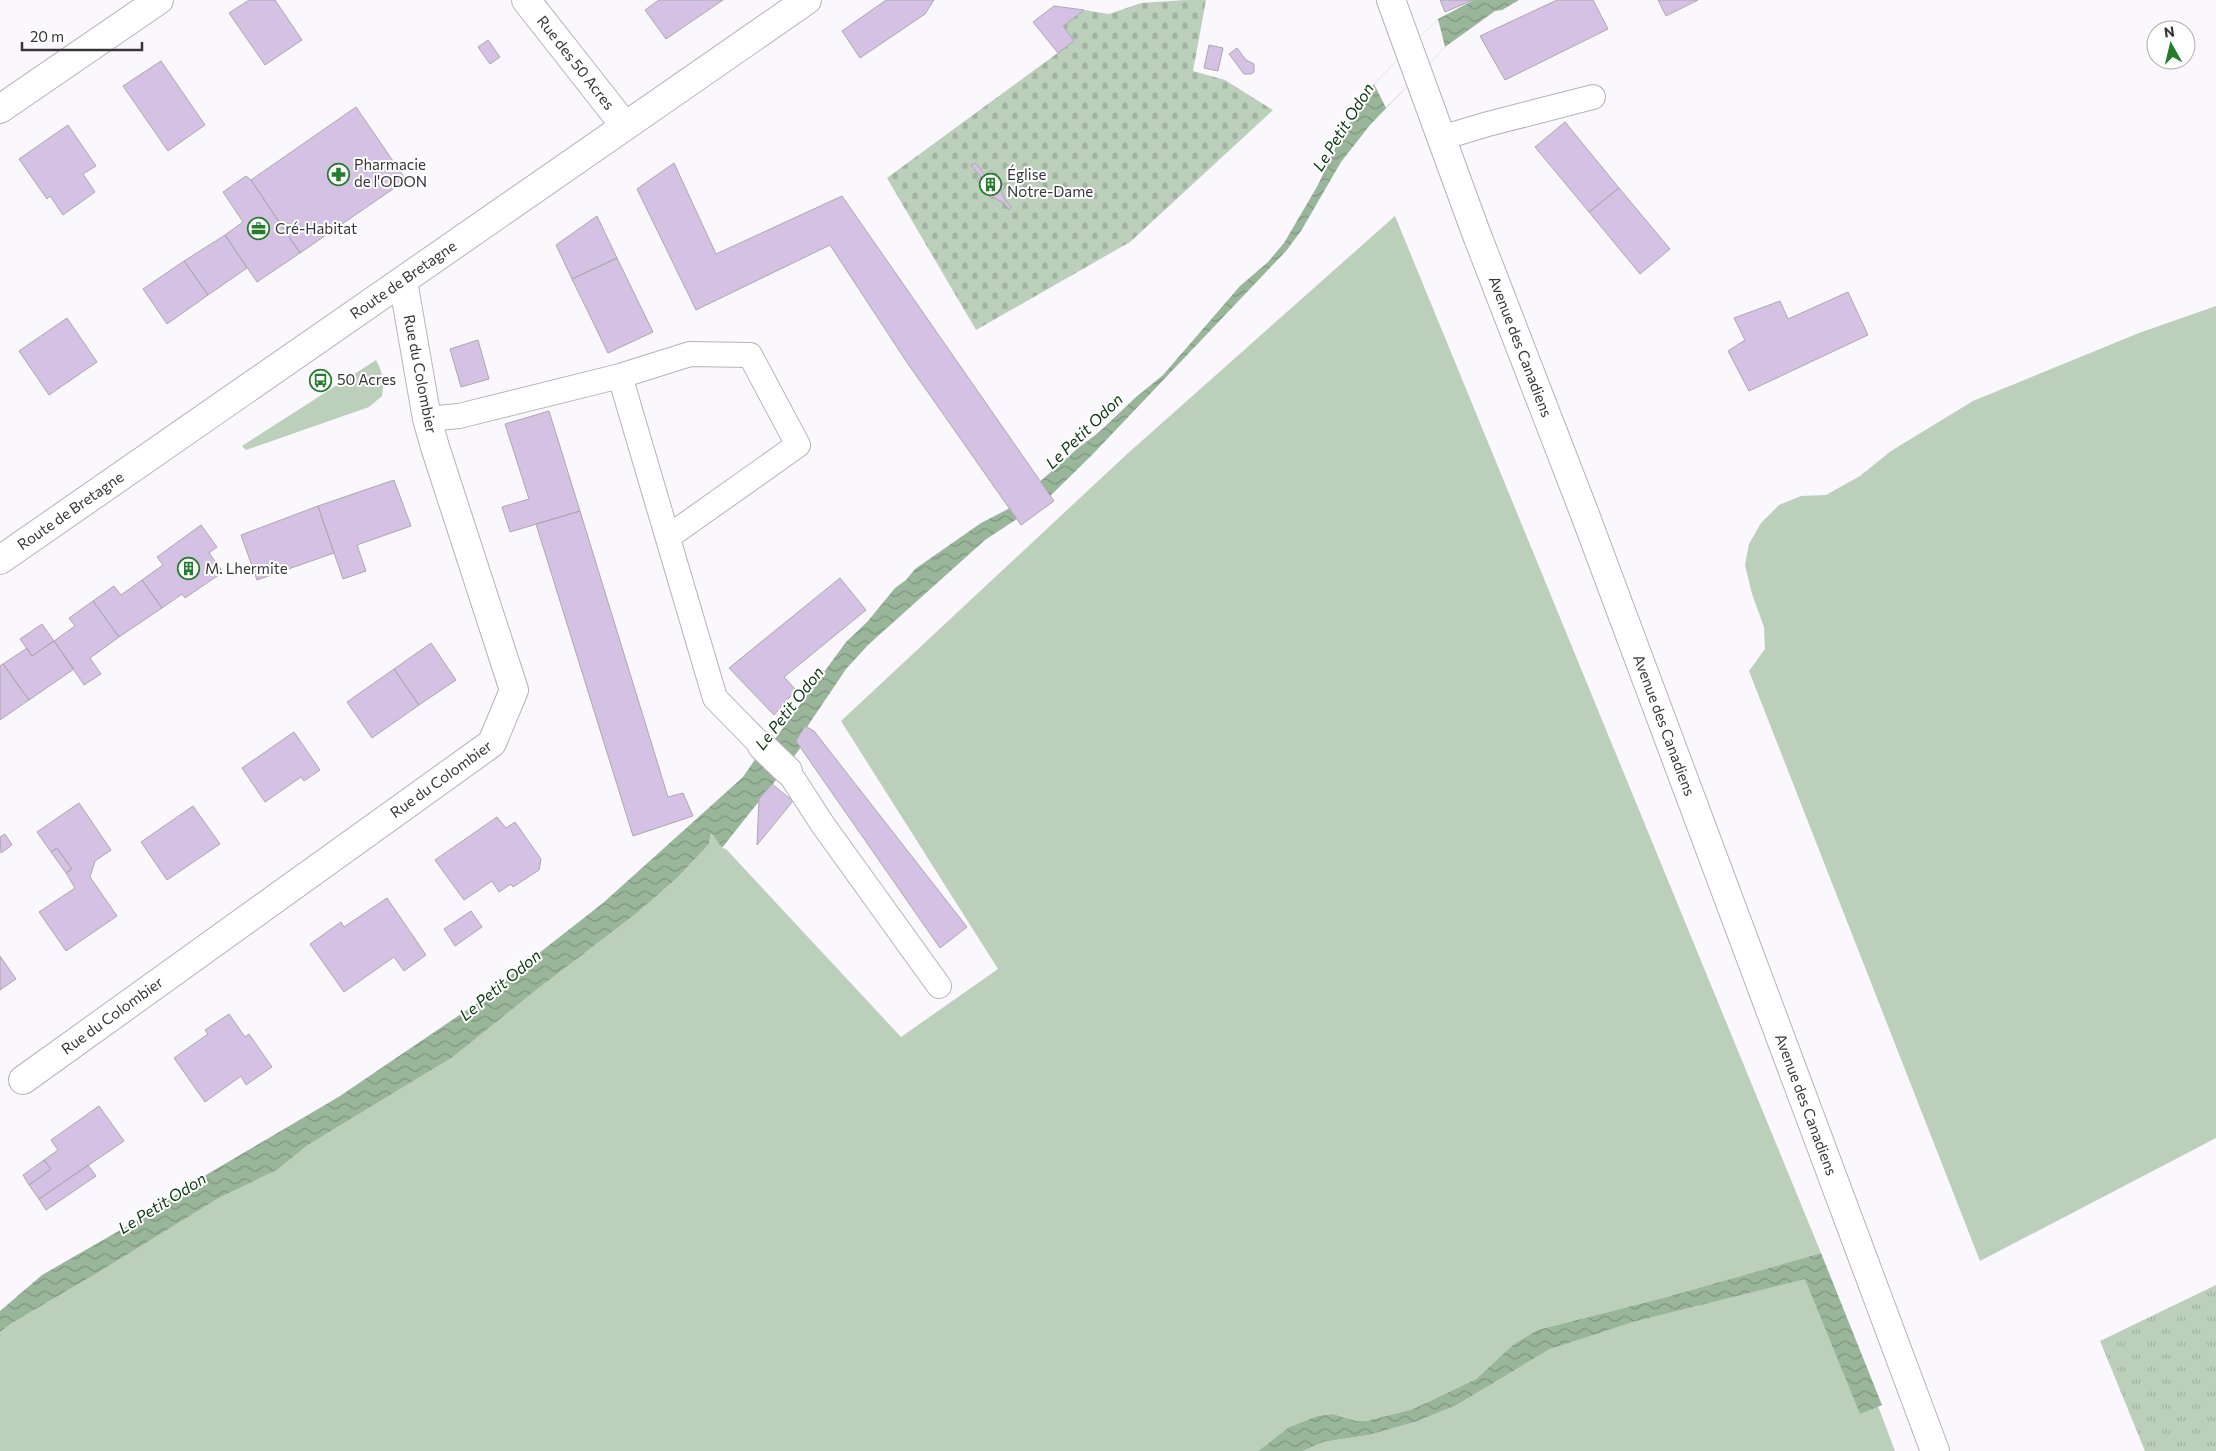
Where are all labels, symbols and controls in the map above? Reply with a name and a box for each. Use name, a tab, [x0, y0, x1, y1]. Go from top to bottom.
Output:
street label: Rue des 50 Acres	[534, 12, 619, 113]
scale bar	[22, 20, 142, 52]
north arrow	[2146, 20, 2196, 70]
text: N	[2163, 22, 2176, 41]
text: 20 m	[30, 27, 64, 45]
water label: Le Petit Odon	[1308, 79, 1377, 174]
place label: Pharmacie de l'ODON	[354, 155, 427, 190]
pharmacy icon: Pharmacie de l'ODON	[326, 162, 350, 186]
place label: Église Notre-Dame	[1007, 164, 1093, 200]
building icon: Église Notre-Dame	[979, 172, 1003, 196]
office icon: Cré-Habitat	[247, 217, 271, 241]
place label: Cré-Habitat	[275, 219, 357, 237]
street label: Route de Bretagne	[346, 236, 459, 322]
street label: Avenue des Canadiens	[1486, 273, 1556, 420]
street label: Rue du Colombier	[401, 313, 441, 435]
bus stop icon: 50 Acres	[309, 368, 333, 392]
place label: 50 Acres	[337, 370, 396, 388]
water label: Le Petit Odon	[1041, 389, 1126, 472]
street label: Route de Bretagne	[14, 467, 127, 553]
building icon: M. Lhermite	[177, 557, 201, 581]
place label: M. Lhermite	[205, 559, 288, 577]
street label: Avenue des Canadiens	[1630, 652, 1699, 798]
water label: Le Petit Odon	[750, 662, 827, 753]
street label: Rue du Colombier	[386, 736, 495, 821]
water label: Le Petit Odon	[455, 945, 544, 1024]
street label: Rue du Colombier	[57, 972, 166, 1058]
street label: Avenue des Canadiens	[1772, 1031, 1841, 1178]
water label: Le Petit Odon	[114, 1168, 209, 1237]

